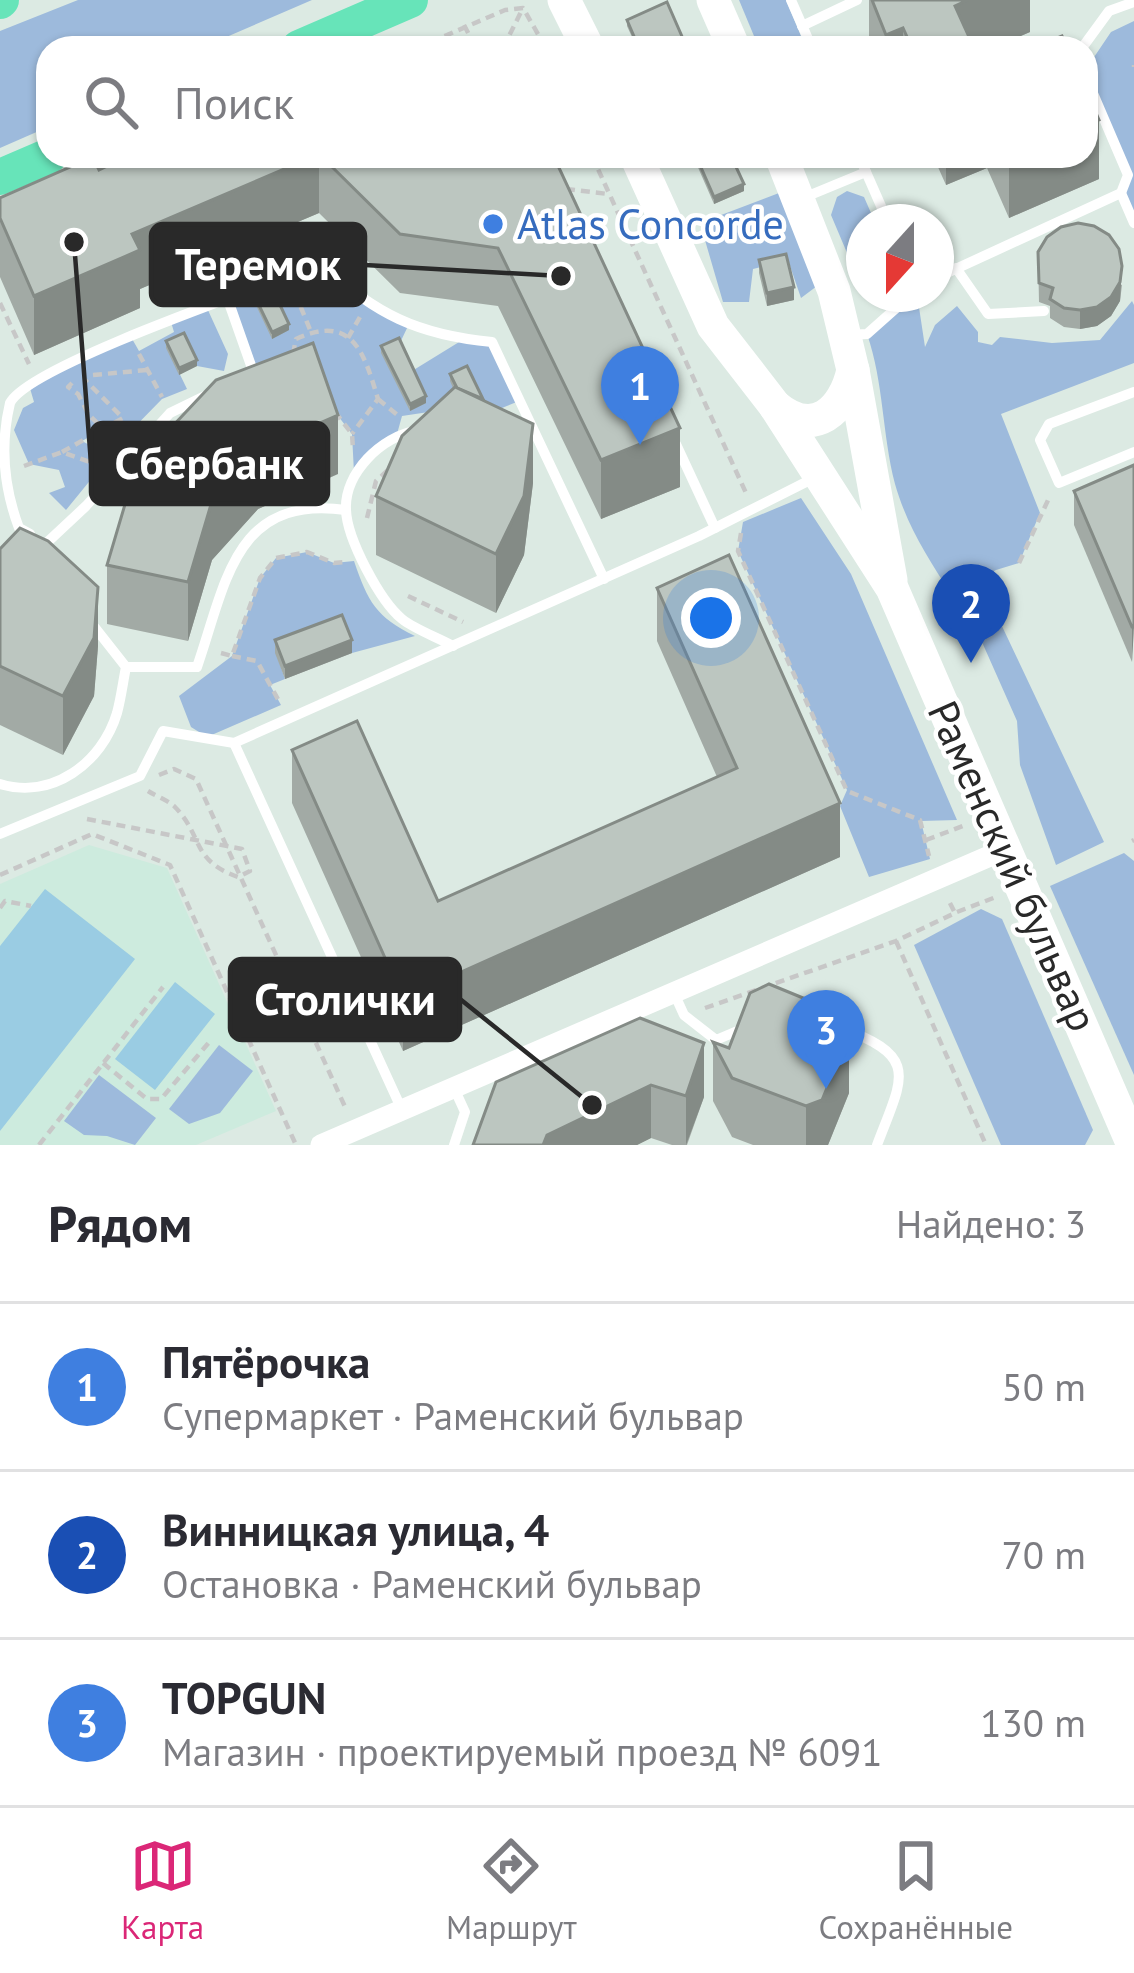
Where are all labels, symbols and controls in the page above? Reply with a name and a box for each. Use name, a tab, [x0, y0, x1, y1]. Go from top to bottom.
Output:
search box	[36, 36, 1098, 168]
icon: search	[78, 69, 144, 135]
text: Поиск	[174, 73, 294, 131]
place label: Atlas Concorde	[517, 196, 784, 251]
north arrow	[846, 204, 954, 312]
marker: Atlas Concorde	[480, 211, 506, 237]
callout: Теремок	[151, 224, 365, 305]
text: Теремок	[175, 234, 342, 292]
pin: 1	[601, 346, 679, 445]
callout: Сбербанк	[91, 423, 328, 504]
text: Сбербанк	[114, 433, 305, 491]
pin: 2	[932, 564, 1010, 663]
your location	[681, 588, 741, 648]
street label: Раменский бульвар	[916, 692, 1111, 1040]
callout: Столички	[230, 959, 460, 1040]
text: Столички	[254, 969, 436, 1027]
pin: 3	[787, 990, 865, 1089]
text: Рядом	[48, 1190, 192, 1256]
text: Найдено: 3	[896, 1198, 1086, 1249]
text: Пятёрочка	[162, 1332, 370, 1390]
text: 1	[76, 1361, 98, 1412]
text: 50 m	[1001, 1361, 1086, 1412]
text: Супермаркет · Раменский бульвар	[162, 1390, 744, 1441]
text: Винницкая улица, 4	[162, 1500, 549, 1558]
text: 2	[76, 1529, 98, 1580]
text: 70 m	[1001, 1529, 1086, 1580]
text: Остановка · Раменский бульвар	[162, 1558, 702, 1609]
text: TOPGUN	[162, 1668, 326, 1726]
text: 3	[76, 1697, 98, 1748]
text: 130 m	[980, 1697, 1086, 1748]
text: Магазин · проектируемый проезд № 6091	[162, 1726, 883, 1777]
tab: Карта	[121, 1833, 204, 1948]
tab: Маршрут	[446, 1833, 577, 1948]
tab: Сохранённые	[818, 1833, 1013, 1948]

